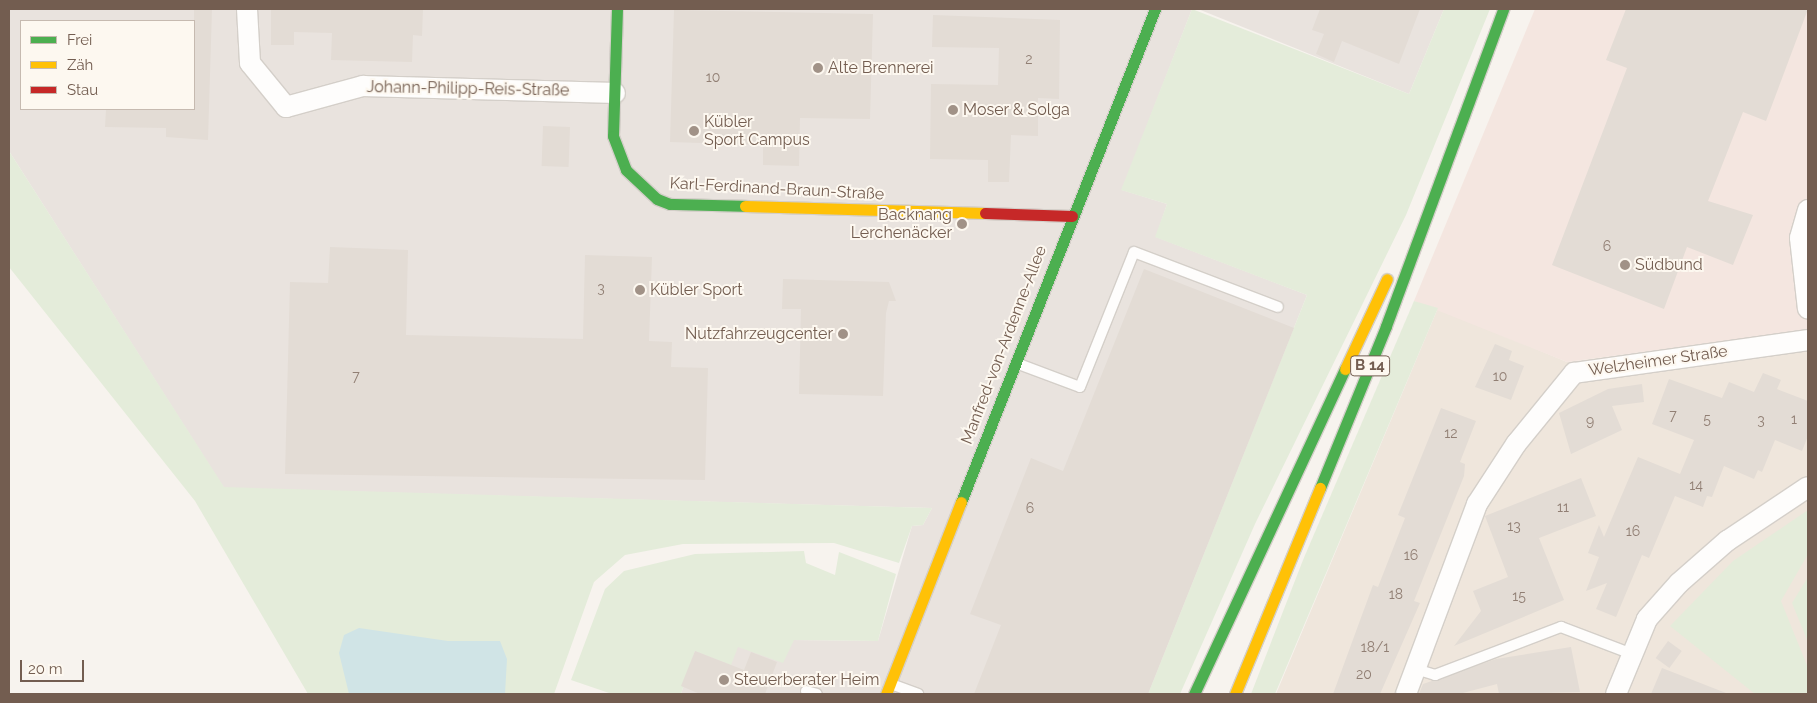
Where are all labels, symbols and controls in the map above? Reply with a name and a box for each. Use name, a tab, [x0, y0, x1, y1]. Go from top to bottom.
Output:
legend	[20, 20, 195, 110]
text: Frei	[67, 31, 92, 49]
house number: 2	[1025, 51, 1033, 67]
text: Zäh	[67, 56, 93, 74]
place label: Alte Brennerei	[828, 58, 934, 78]
marker: Alte Brennerei	[812, 62, 824, 74]
house number: 10	[706, 69, 720, 85]
street label: Johann-Philipp-Reis-Straße	[367, 78, 569, 100]
text: Stau	[67, 81, 98, 99]
place label: Moser & Solga	[963, 100, 1070, 120]
marker: Moser & Solga	[947, 104, 959, 116]
place label: Kübler Sport Campus	[704, 112, 810, 150]
marker: Kübler Sport Campus	[688, 125, 700, 137]
street label: Karl-Ferdinand-Braun-Straße	[669, 174, 885, 204]
place label: Backnang Lerchenäcker	[851, 205, 952, 243]
marker: Backnang Lerchenäcker	[956, 218, 968, 230]
house number: 6	[1603, 238, 1611, 254]
street label: Manfred-von-Ardenne-Allee	[957, 243, 1051, 447]
place label: Südbund	[1635, 255, 1703, 275]
marker: Südbund	[1619, 259, 1631, 271]
house number: 3	[597, 280, 605, 296]
place label: Kübler Sport	[650, 280, 743, 300]
marker: Kübler Sport	[634, 284, 646, 296]
place label: Nutzfahrzeugcenter	[685, 324, 833, 344]
marker: Nutzfahrzeugcenter	[837, 328, 849, 340]
street label: Welzheimer Straße	[1587, 342, 1729, 380]
road number: B 14	[1350, 354, 1390, 378]
house number: 7	[352, 368, 360, 384]
house number: 10	[1493, 368, 1507, 384]
house number: 7	[1669, 407, 1677, 423]
house number: 5	[1703, 411, 1711, 427]
house number: 1	[1791, 411, 1797, 427]
house number: 3	[1757, 412, 1765, 428]
house number: 9	[1586, 413, 1594, 429]
house number: 12	[1444, 425, 1458, 441]
house number: 14	[1689, 477, 1703, 493]
house number: 11	[1557, 499, 1569, 515]
house number: 6	[1026, 500, 1034, 516]
house number: 13	[1507, 518, 1521, 534]
house number: 16	[1626, 523, 1640, 539]
house number: 16	[1404, 547, 1418, 563]
house number: 18	[1389, 586, 1403, 602]
house number: 15	[1512, 588, 1526, 604]
house number: 18/1	[1361, 639, 1389, 655]
scale bar	[22, 650, 86, 682]
text: 20 m	[28, 660, 63, 678]
house number: 20	[1356, 666, 1372, 682]
place label: Steuerberater Heim	[734, 670, 880, 690]
marker: Steuerberater Heim	[718, 674, 730, 686]

